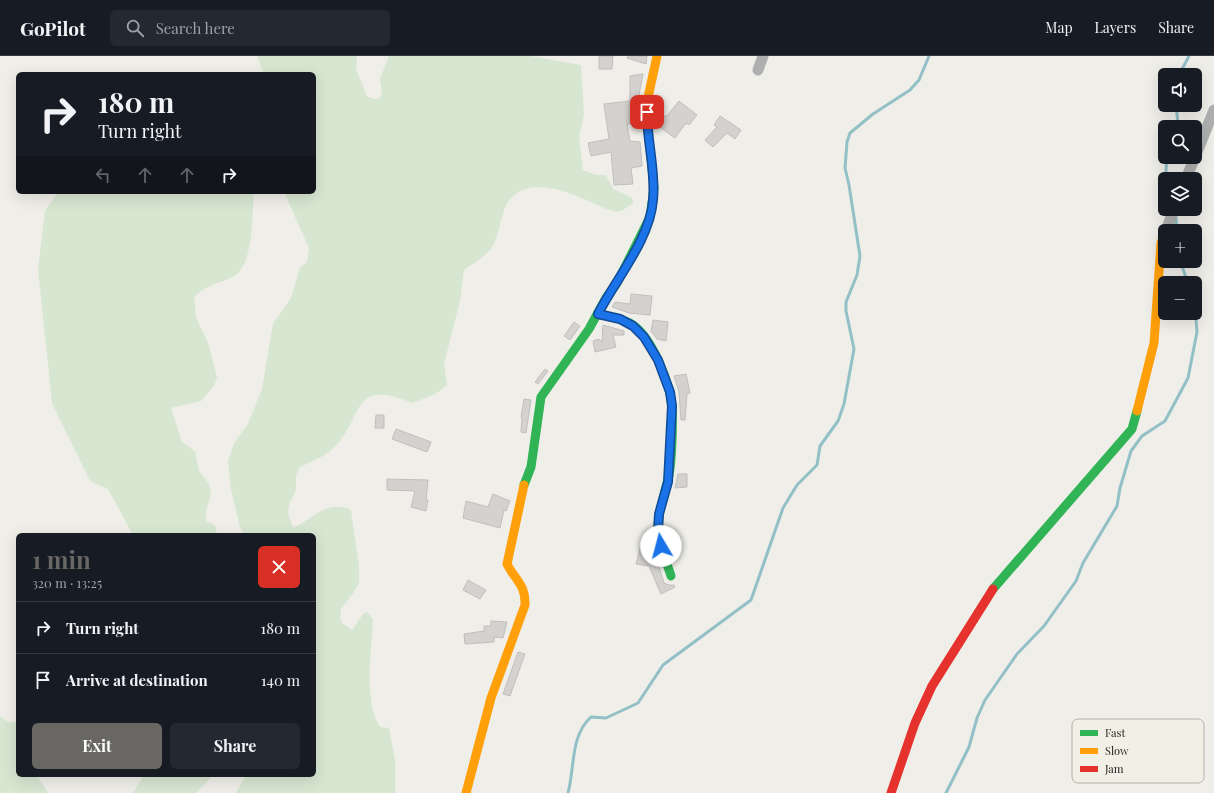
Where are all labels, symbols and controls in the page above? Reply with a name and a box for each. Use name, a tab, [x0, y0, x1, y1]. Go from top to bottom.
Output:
search box	[110, 10, 390, 46]
text: GoPilot	[20, 15, 86, 41]
icon: search	[124, 17, 146, 39]
text: Search here	[156, 18, 235, 38]
text: Map	[1045, 18, 1073, 37]
text: Layers	[1095, 18, 1136, 37]
text: Share	[1158, 18, 1194, 37]
map controls	[1158, 68, 1202, 320]
button: sound	[1158, 68, 1202, 112]
text: 180 m	[98, 83, 174, 120]
icon: right	[32, 88, 84, 140]
pin	[630, 95, 664, 129]
icon: arrive	[636, 101, 658, 123]
text: Turn right	[98, 119, 181, 143]
button: search	[1158, 120, 1202, 164]
icon: left	[92, 164, 114, 186]
icon: ahead	[134, 164, 156, 186]
icon: ahead	[176, 164, 198, 186]
icon: right	[218, 164, 240, 186]
button: layers	[1158, 172, 1202, 216]
button: +	[1158, 224, 1202, 268]
button: −	[1158, 276, 1202, 320]
position arrow	[640, 525, 682, 567]
text: 1 min	[32, 543, 91, 575]
button: close	[258, 546, 300, 588]
text: 320 m · 13:25	[32, 574, 102, 591]
icon: right	[32, 617, 54, 639]
text: Turn right	[66, 618, 139, 638]
text: 180 m	[261, 618, 300, 638]
icon: arrive	[32, 669, 54, 691]
text: Arrive at destination	[66, 670, 208, 690]
text: 140 m	[261, 670, 300, 690]
legend	[1072, 719, 1204, 783]
button: Exit	[32, 723, 162, 769]
button: Share	[170, 723, 300, 769]
text: Fast	[1105, 725, 1125, 740]
text: Slow	[1105, 743, 1129, 758]
text: Jam	[1104, 761, 1124, 776]

